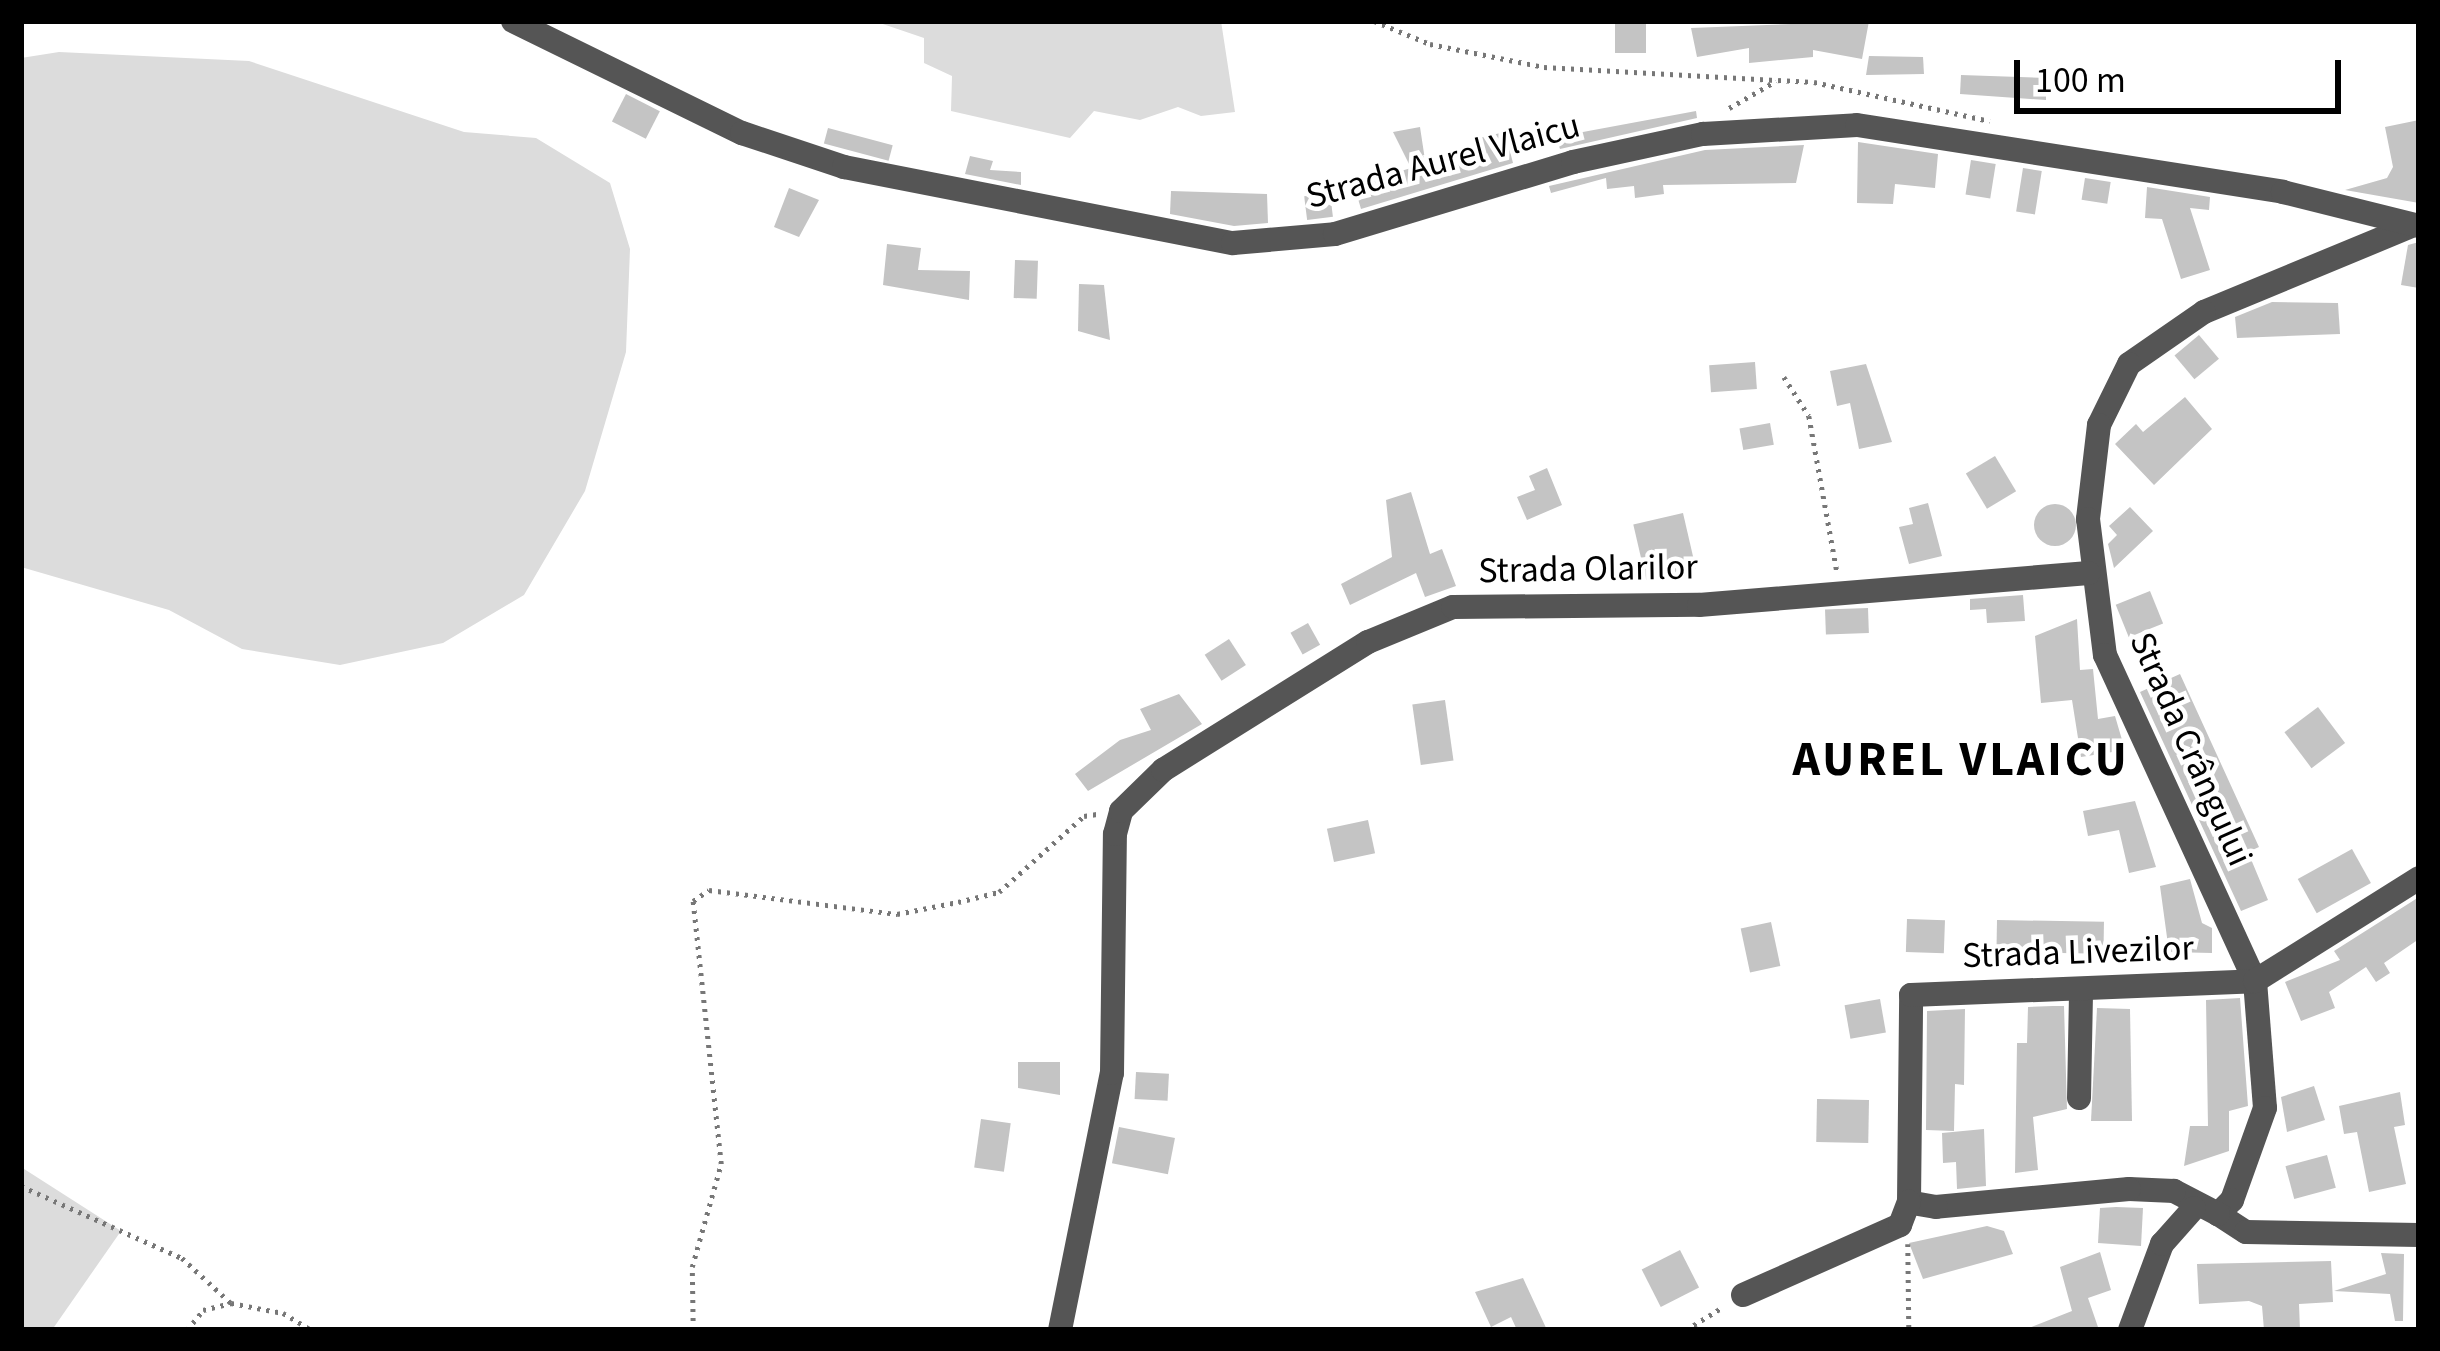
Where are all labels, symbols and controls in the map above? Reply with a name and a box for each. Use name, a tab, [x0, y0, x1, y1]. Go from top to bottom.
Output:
scale bar	[2020, 36, 2347, 110]
text: 100 m	[2035, 55, 2126, 106]
street label: Strada Aurel Vlaicu	[1301, 104, 1585, 218]
street label: Strada Olarilor	[1478, 545, 1698, 593]
street label: Strada Crângului	[2120, 626, 2262, 872]
district label: AUREL VLAICU	[1792, 732, 2130, 790]
street label: Strada Livezilor	[1961, 926, 2195, 978]

